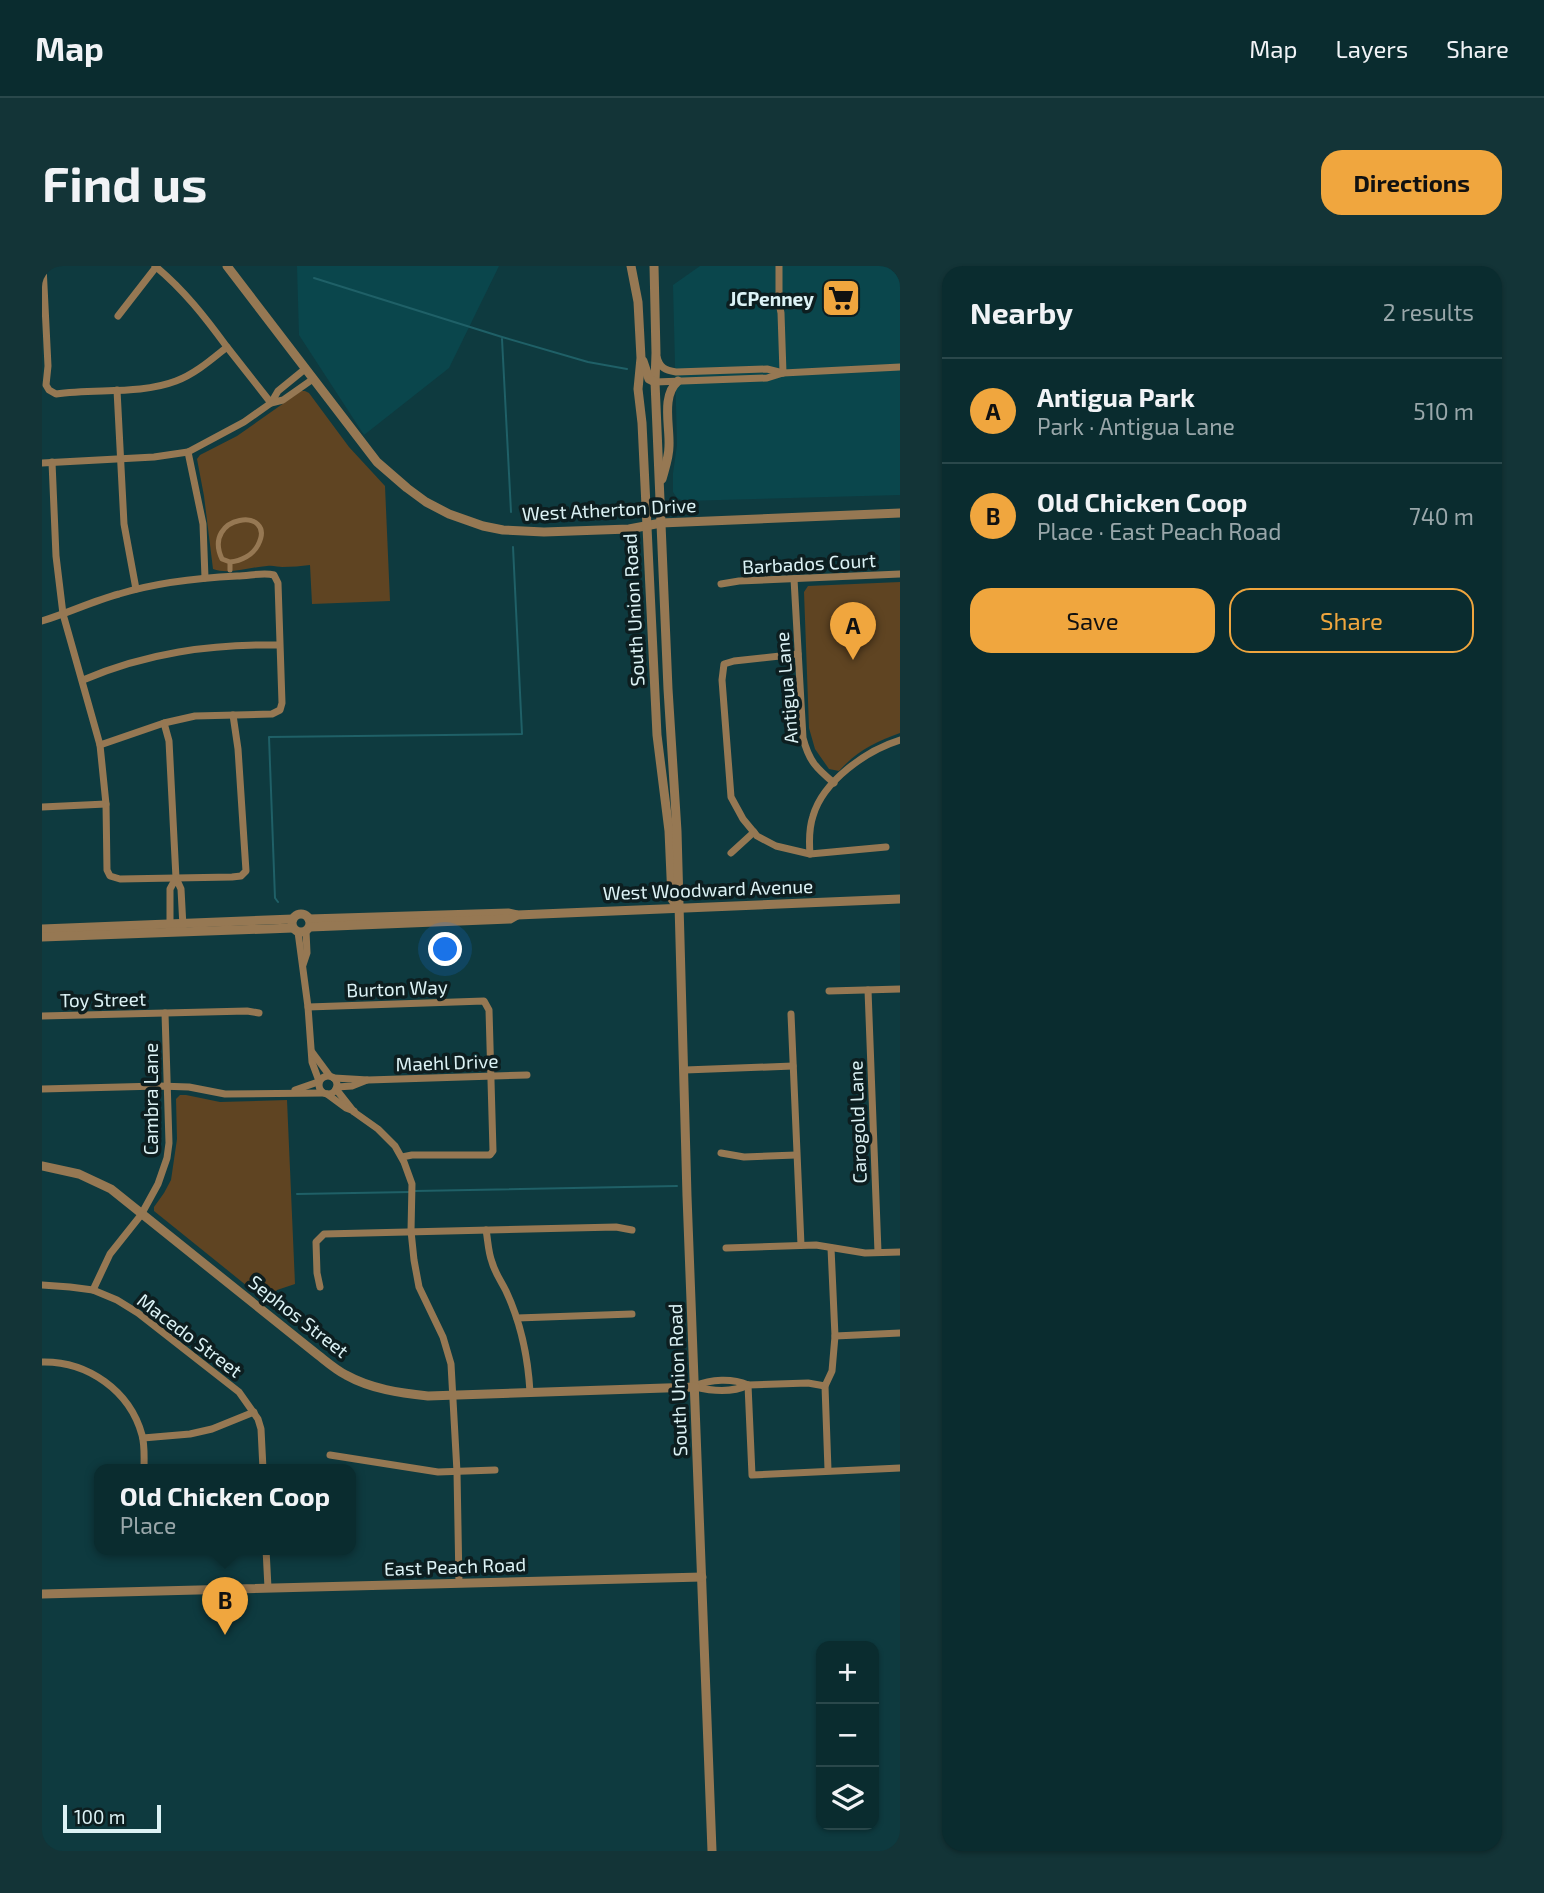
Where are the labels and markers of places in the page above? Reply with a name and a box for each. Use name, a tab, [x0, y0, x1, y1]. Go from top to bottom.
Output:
supermarket icon: JCPenney	[820, 277, 862, 319]
place label: JCPenney	[729, 287, 814, 311]
pin: A	[830, 602, 876, 660]
pin: B	[202, 1577, 248, 1635]

